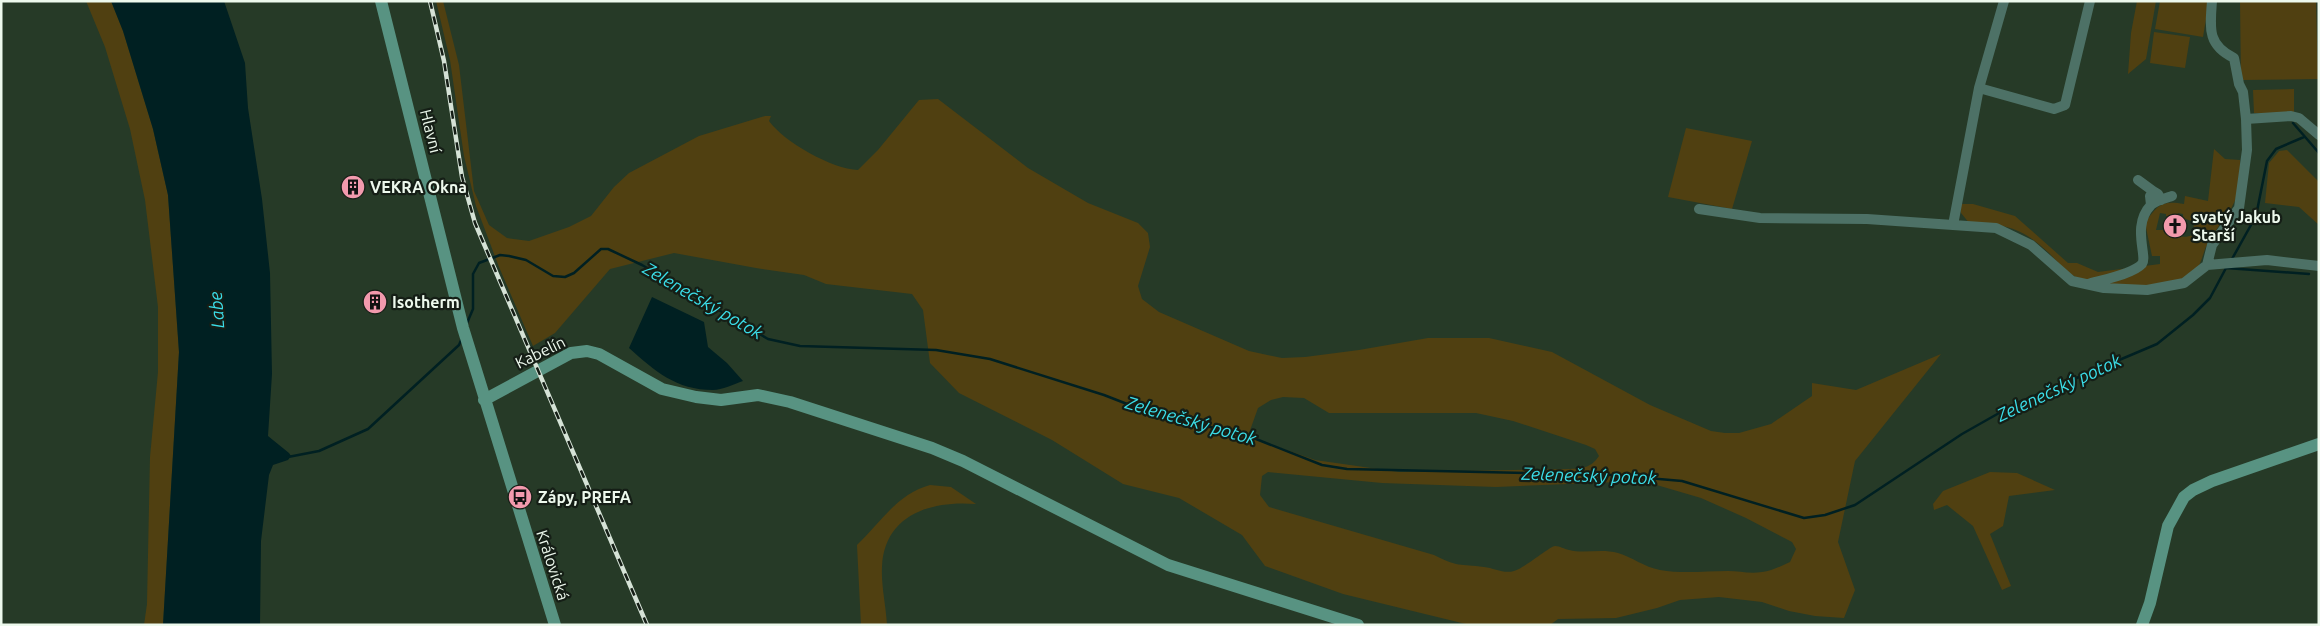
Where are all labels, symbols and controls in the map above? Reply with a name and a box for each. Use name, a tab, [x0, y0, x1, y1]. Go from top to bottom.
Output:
street label: Hlavní	[417, 107, 445, 156]
building icon: VEKRA Okna	[340, 174, 366, 200]
place label: VEKRA Okna	[370, 178, 467, 196]
place label: svatý Jakub Starší	[2192, 208, 2281, 244]
church icon: svatý Jakub Starší	[2162, 213, 2188, 239]
water label: Zelenečský potok	[639, 257, 768, 343]
building icon: Isotherm	[362, 289, 388, 315]
water label: Labe	[205, 291, 227, 329]
place label: Isotherm	[392, 293, 460, 311]
street label: Kabelín	[512, 332, 568, 372]
water label: Zelenečský potok	[1992, 349, 2125, 425]
water label: Zelenečský potok	[1123, 391, 1260, 449]
water label: Zelenečský potok	[1520, 463, 1658, 487]
bus stop icon: Zápy, PREFA	[507, 484, 533, 510]
place label: Zápy, PREFA	[538, 488, 632, 506]
street label: Královická	[533, 528, 573, 602]

